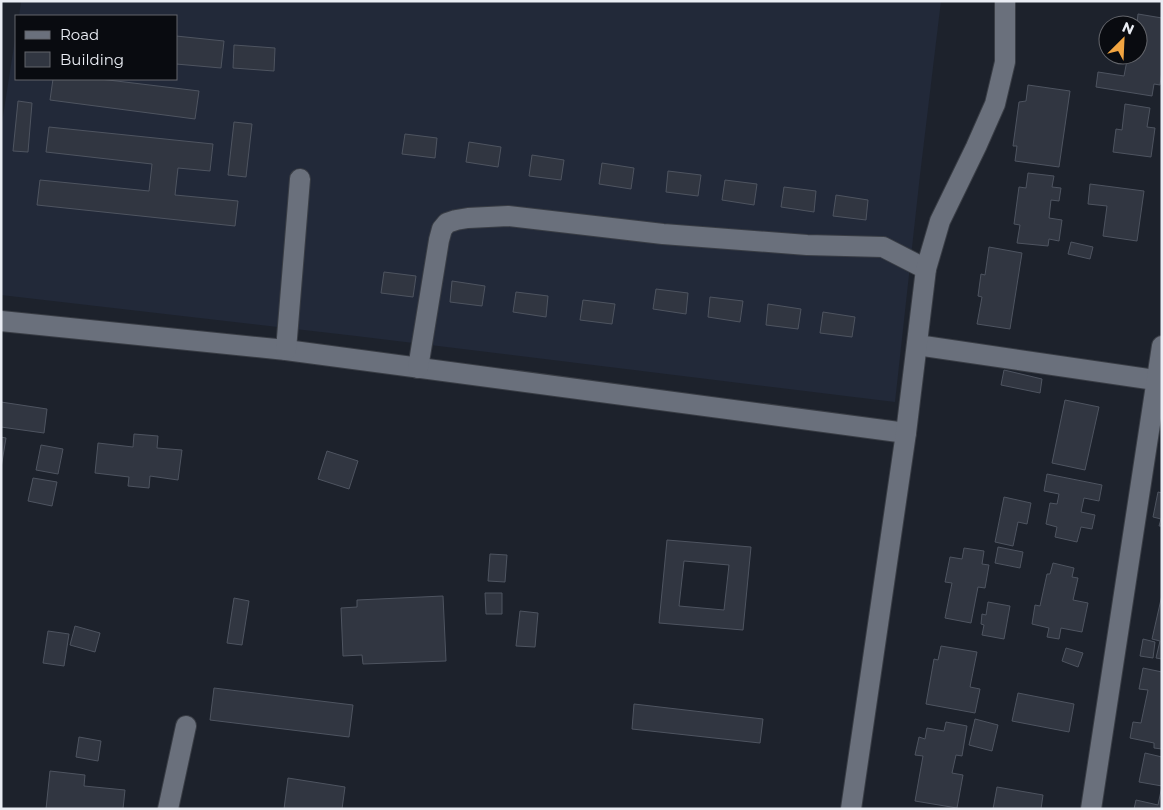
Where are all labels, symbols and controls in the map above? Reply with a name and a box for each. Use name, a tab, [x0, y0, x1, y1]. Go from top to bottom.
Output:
legend	[15, 15, 178, 80]
north arrow	[1098, 15, 1148, 65]
text: N	[1119, 18, 1137, 39]
text: Road	[60, 25, 99, 44]
text: Building	[60, 50, 124, 69]

